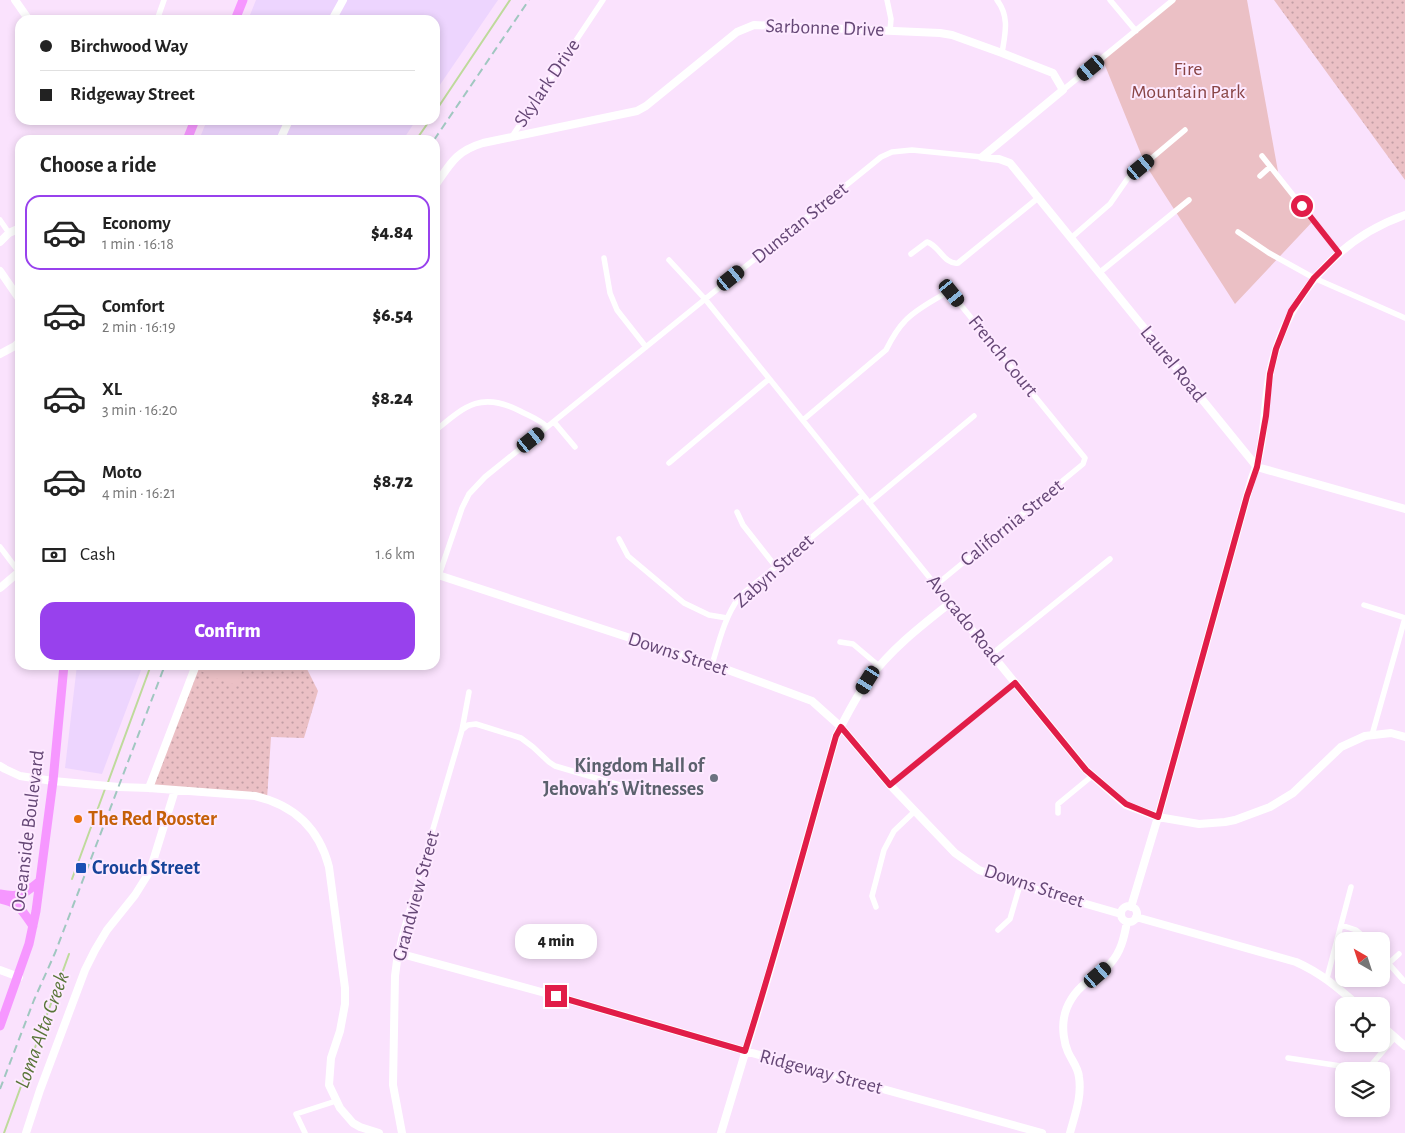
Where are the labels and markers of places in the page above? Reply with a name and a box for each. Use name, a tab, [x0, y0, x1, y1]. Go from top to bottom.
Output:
place label: Kingdom Hall of Jehovah's Witnesses	[543, 756, 705, 799]
marker: Kingdom Hall of Jehovah's Witnesses	[708, 772, 720, 784]
place label: The Red Rooster	[88, 809, 217, 829]
marker: The Red Rooster	[72, 813, 84, 825]
place label: Crouch Street	[92, 858, 200, 878]
marker: Crouch Street	[74, 861, 88, 875]

